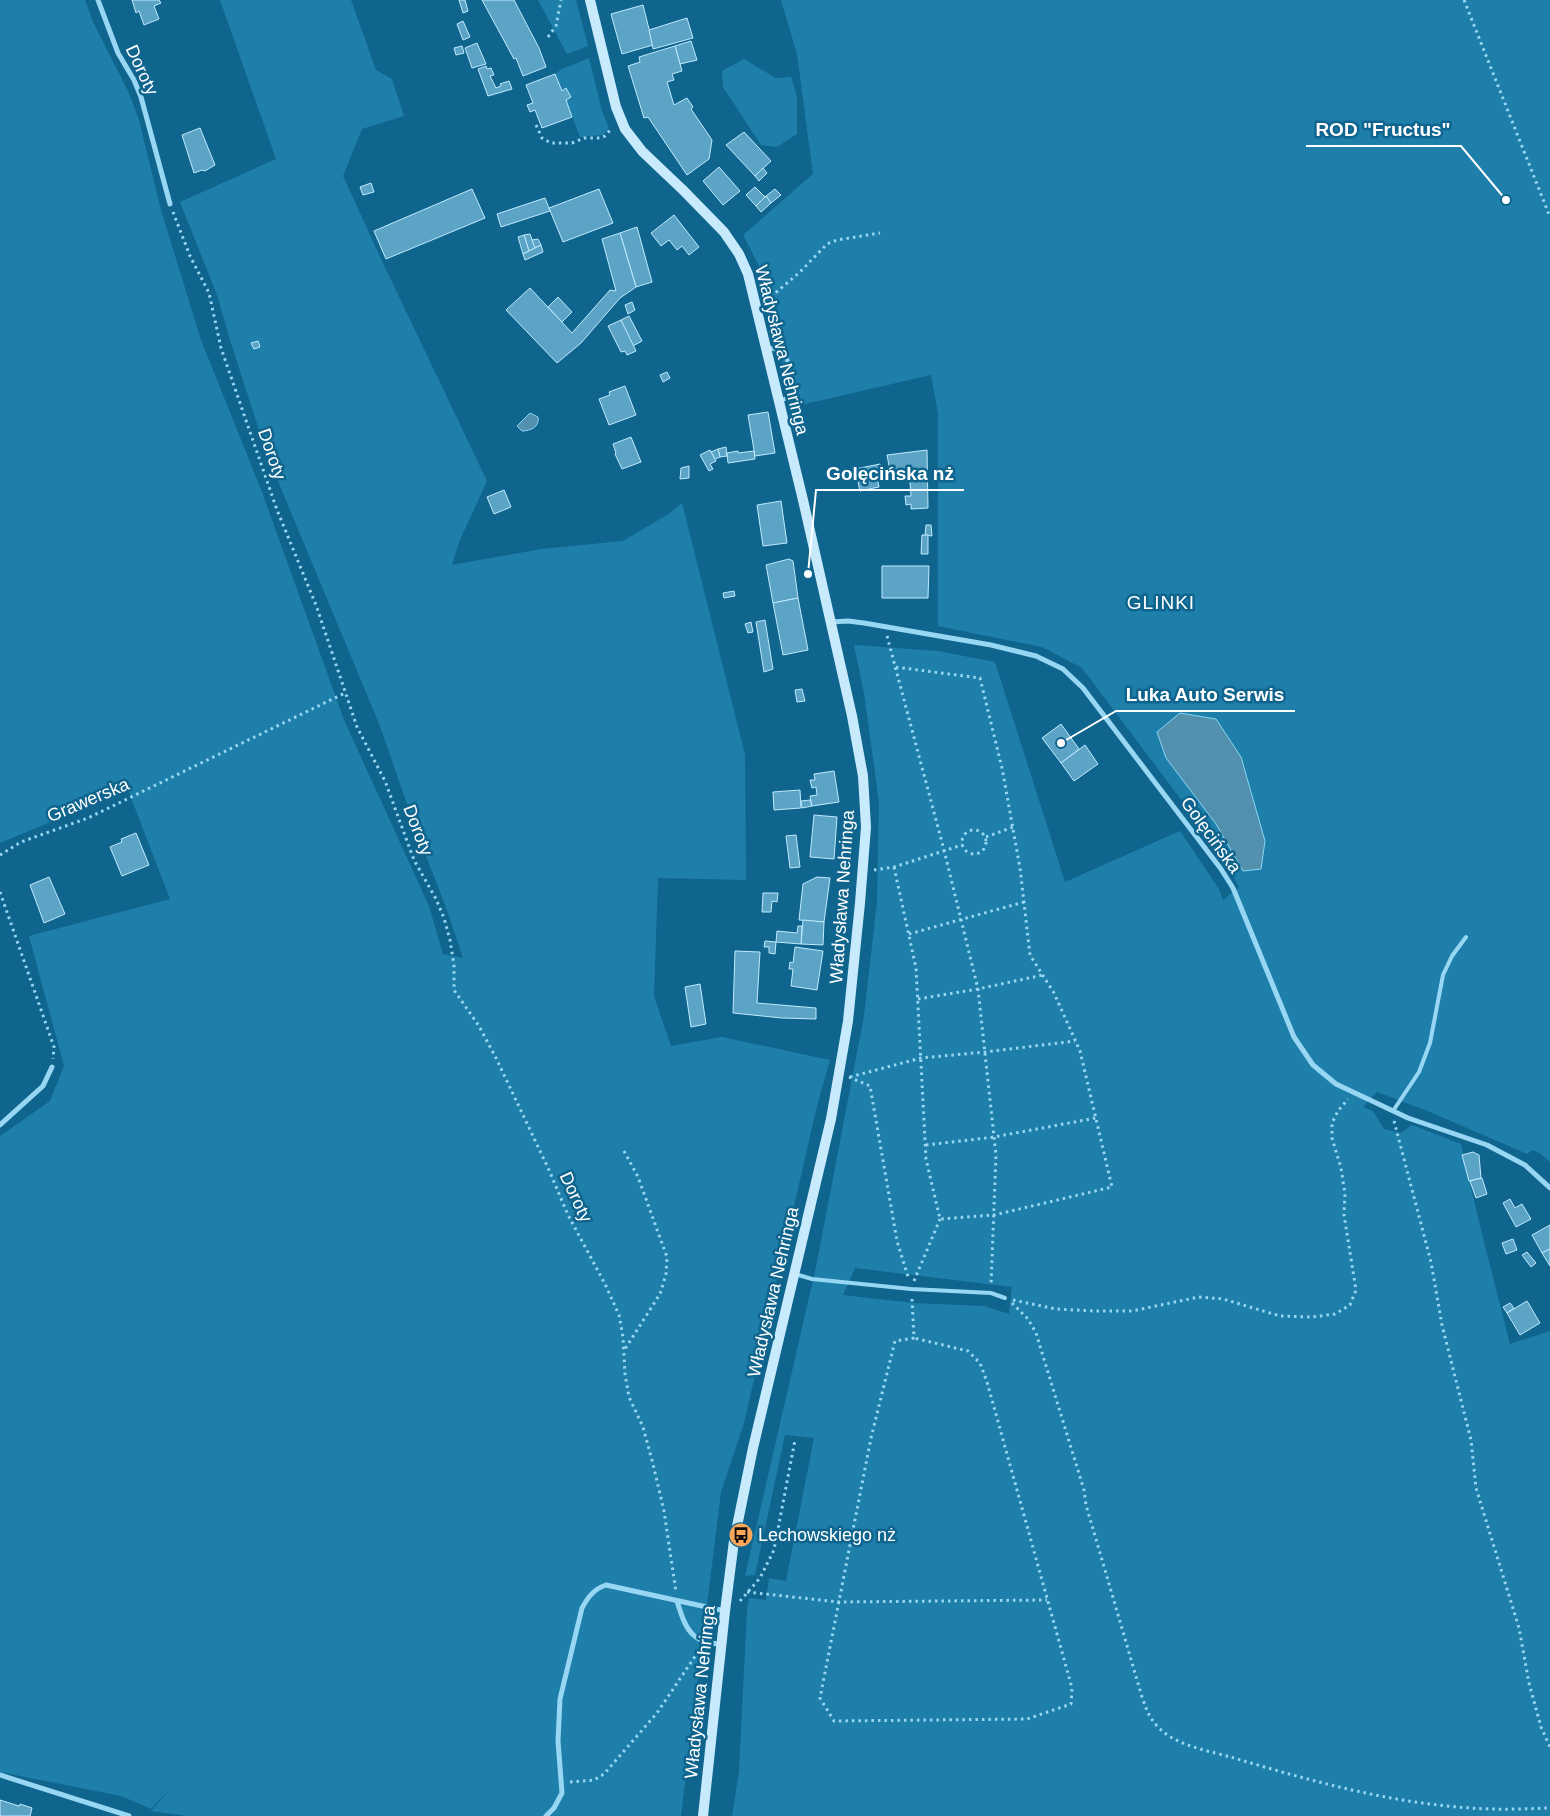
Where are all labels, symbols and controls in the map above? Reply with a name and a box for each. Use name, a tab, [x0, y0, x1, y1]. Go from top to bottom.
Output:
street label: Doroty	[122, 42, 162, 98]
callout: ROD "Fructus"	[1306, 112, 1461, 146]
text: ROD "Fructus"	[1315, 119, 1451, 140]
street label: Władysława Nehringa	[751, 263, 813, 438]
street label: Doroty	[254, 426, 290, 482]
callout: Golęcińska nż	[816, 456, 964, 490]
text: Golęcińska nż	[826, 463, 954, 484]
district label: GLINKI	[1127, 592, 1195, 613]
callout: Luka Auto Serwis	[1116, 677, 1295, 711]
text: Luka Auto Serwis	[1126, 684, 1284, 705]
street label: Grawerska	[44, 773, 133, 826]
street label: Golęcińska	[1177, 793, 1246, 878]
street label: Doroty	[399, 802, 437, 858]
street label: Władysława Nehringa	[826, 808, 858, 985]
street label: Doroty	[556, 1169, 596, 1225]
street label: Władysława Nehringa	[744, 1204, 803, 1379]
bus stop icon: Lechowskiego nż	[728, 1522, 754, 1548]
place label: Lechowskiego nż	[758, 1525, 896, 1545]
street label: Władysława Nehringa	[681, 1603, 719, 1780]

